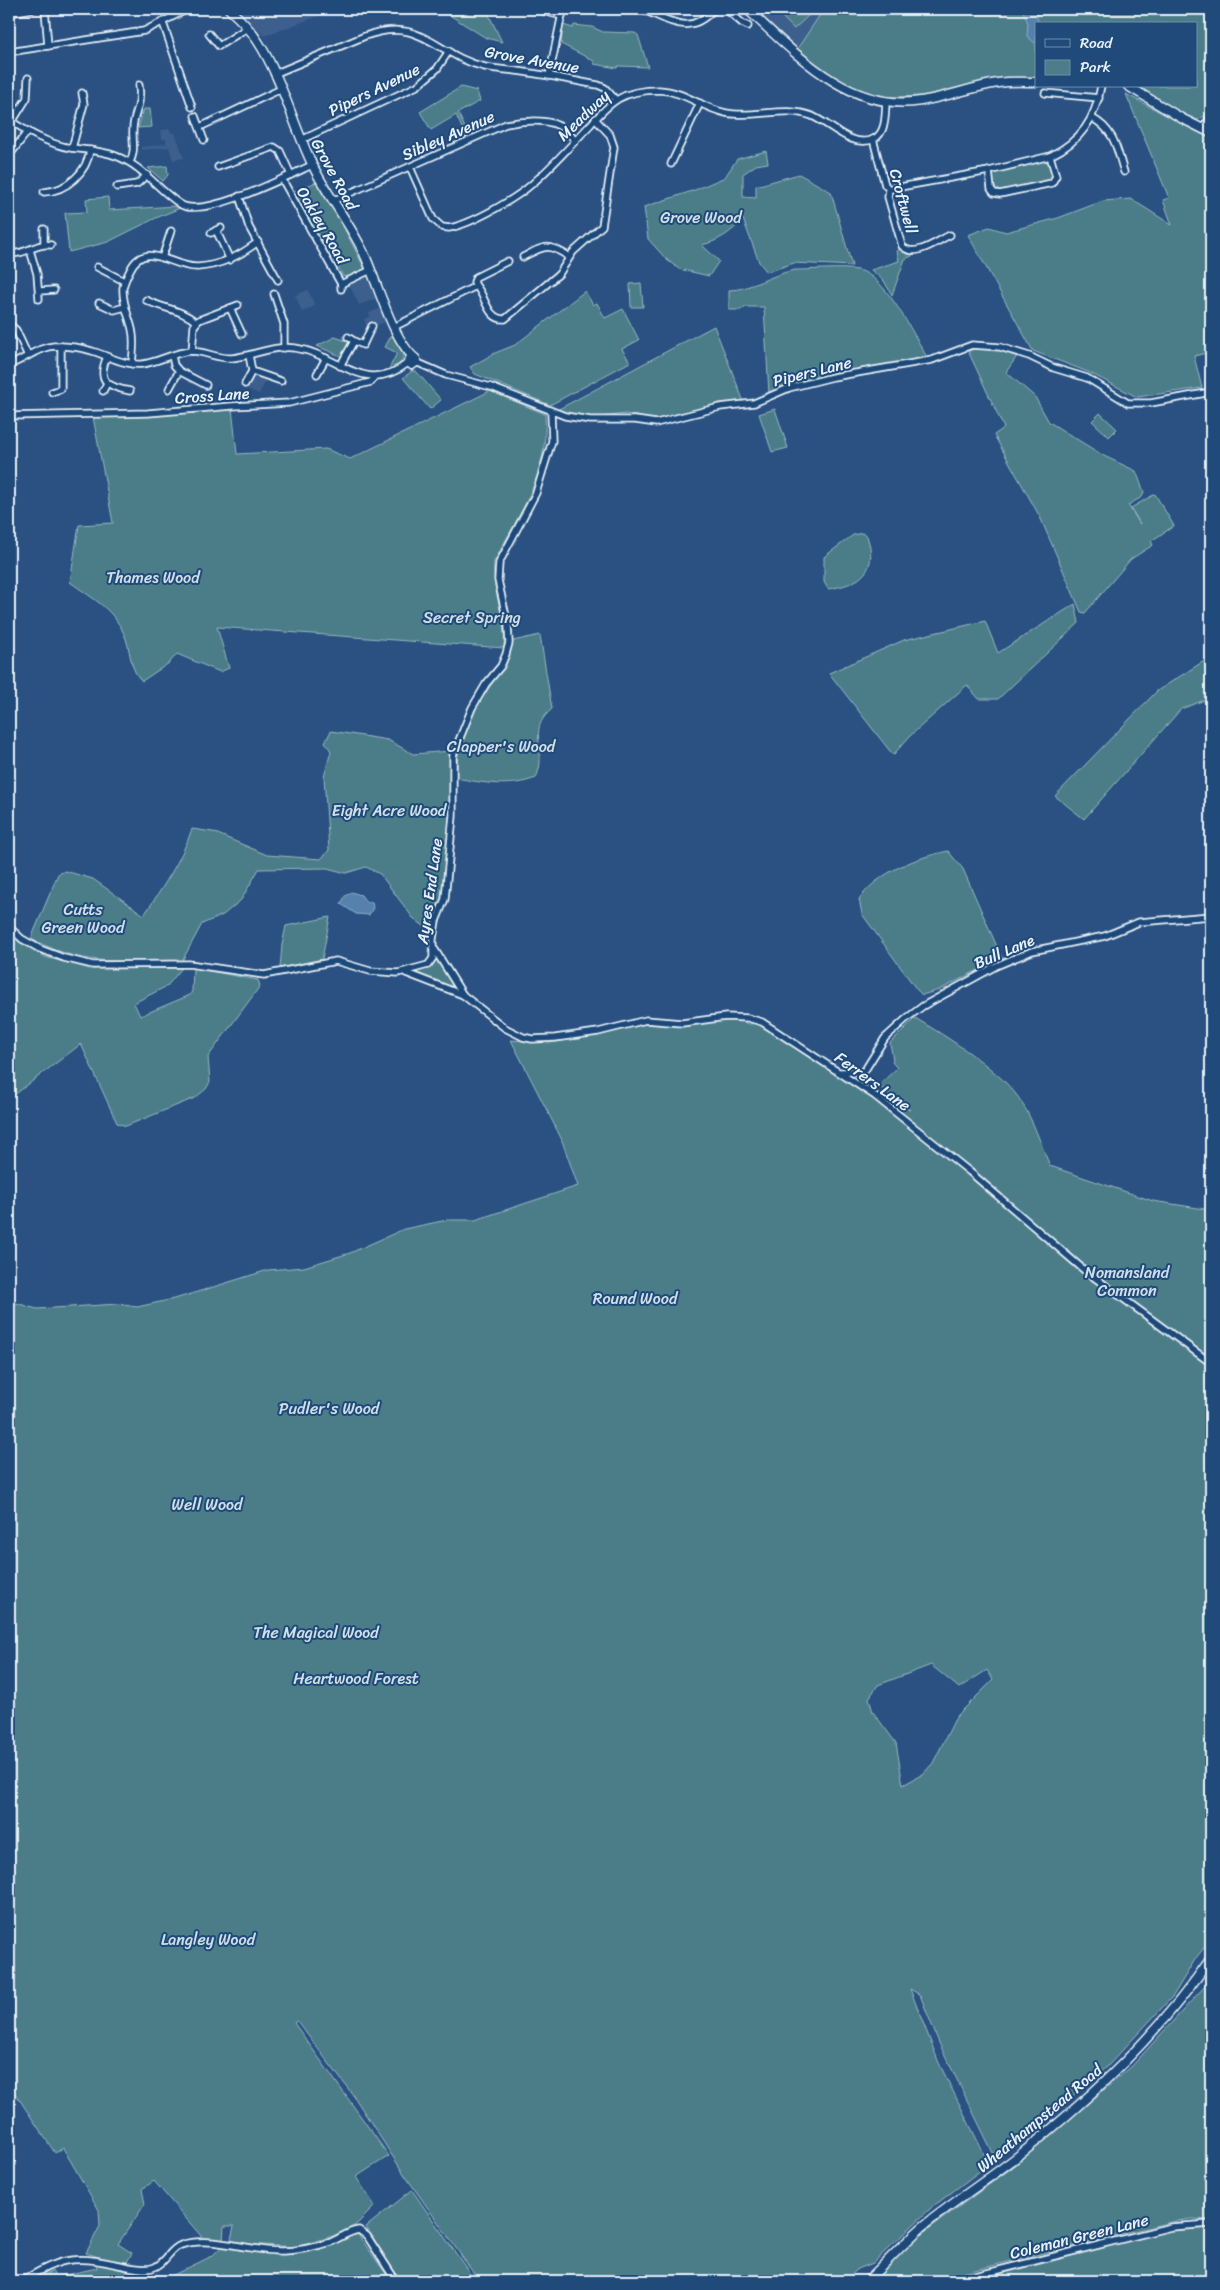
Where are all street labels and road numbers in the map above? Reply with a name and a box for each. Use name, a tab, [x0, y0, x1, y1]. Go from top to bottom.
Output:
street label: Grove Avenue	[482, 37, 581, 82]
street label: Pipers Avenue	[323, 55, 425, 124]
street label: Meadway	[550, 82, 617, 148]
street label: Sibley Avenue	[397, 102, 500, 169]
street label: Grove Road	[303, 133, 367, 217]
street label: Croftwell	[881, 165, 926, 237]
street label: Oakley Road	[288, 181, 357, 271]
street label: Pipers Lane	[770, 348, 855, 395]
street label: Cross Lane	[174, 378, 250, 413]
street label: Ayres End Lane	[408, 836, 451, 947]
street label: Bull Lane	[969, 926, 1039, 977]
street label: Ferrers Lane	[828, 1044, 917, 1119]
street label: Wheathampstead Road	[970, 2056, 1110, 2180]
street label: Coleman Green Lane	[1007, 2205, 1152, 2268]

